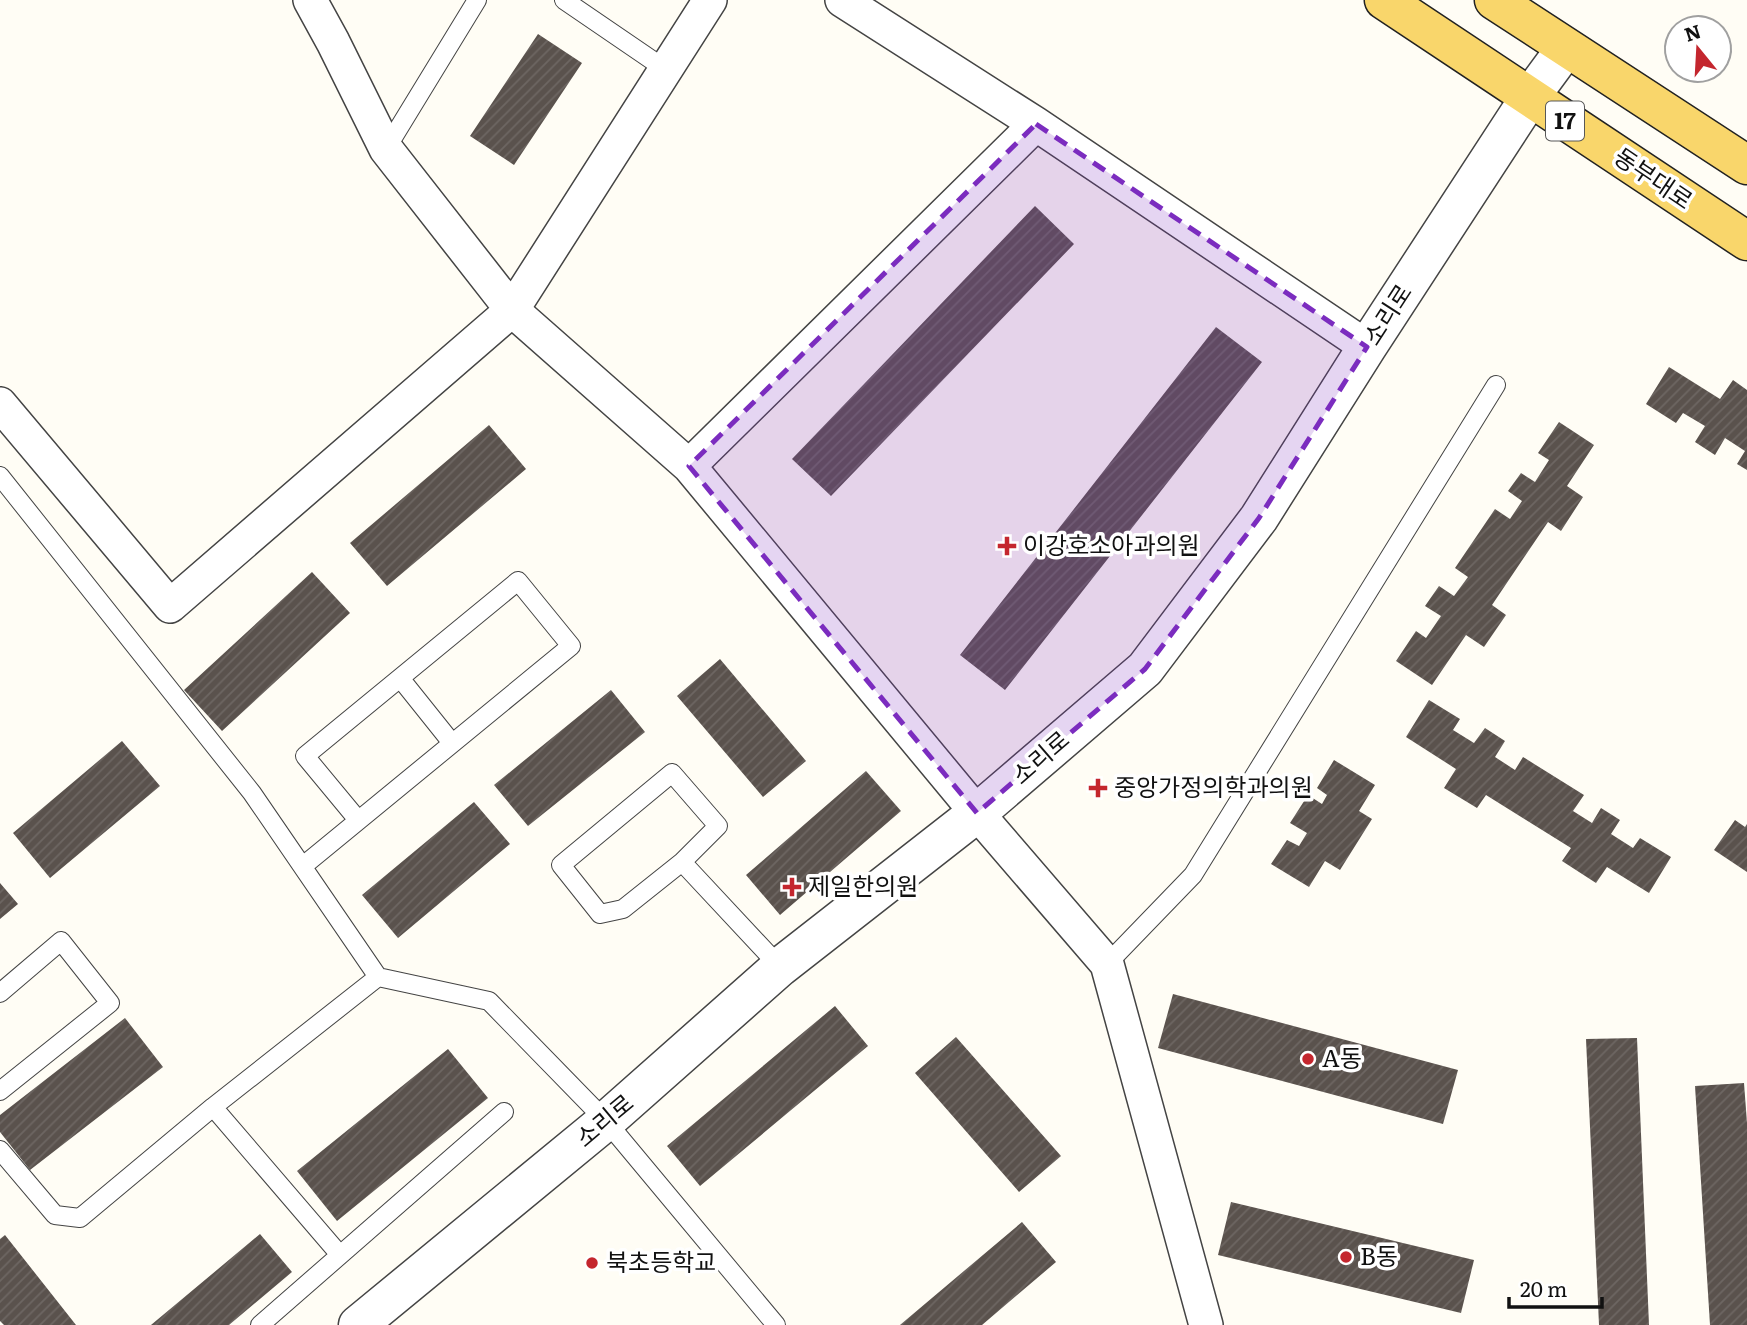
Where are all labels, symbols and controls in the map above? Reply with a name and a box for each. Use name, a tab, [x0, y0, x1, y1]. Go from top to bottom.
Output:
north arrow	[1663, 14, 1733, 84]
text: N	[1681, 16, 1704, 48]
road number: 17	[1546, 102, 1584, 140]
street label: 동부대로	[1608, 138, 1701, 216]
street label: 소리로	[1353, 276, 1419, 351]
place label: 이강호소아과의원	[1023, 526, 1200, 561]
marker: 이강호소아과의원	[997, 536, 1017, 556]
street label: 소리로	[1003, 721, 1076, 791]
place label: 중앙가정의학과의원	[1114, 768, 1313, 803]
marker: 중앙가정의학과의원	[1088, 778, 1108, 798]
place label: 제일한의원	[808, 867, 918, 902]
marker: 제일한의원	[782, 877, 802, 897]
place label: A동	[1322, 1039, 1362, 1074]
marker: A동	[1300, 1051, 1316, 1067]
street label: 소리로	[567, 1084, 640, 1154]
place label: B동	[1360, 1237, 1398, 1272]
place label: 북초등학교	[606, 1243, 716, 1278]
marker: B동	[1338, 1249, 1354, 1265]
marker: 북초등학교	[584, 1255, 600, 1271]
scale bar	[1509, 1266, 1602, 1310]
text: 20 m	[1520, 1272, 1567, 1303]

